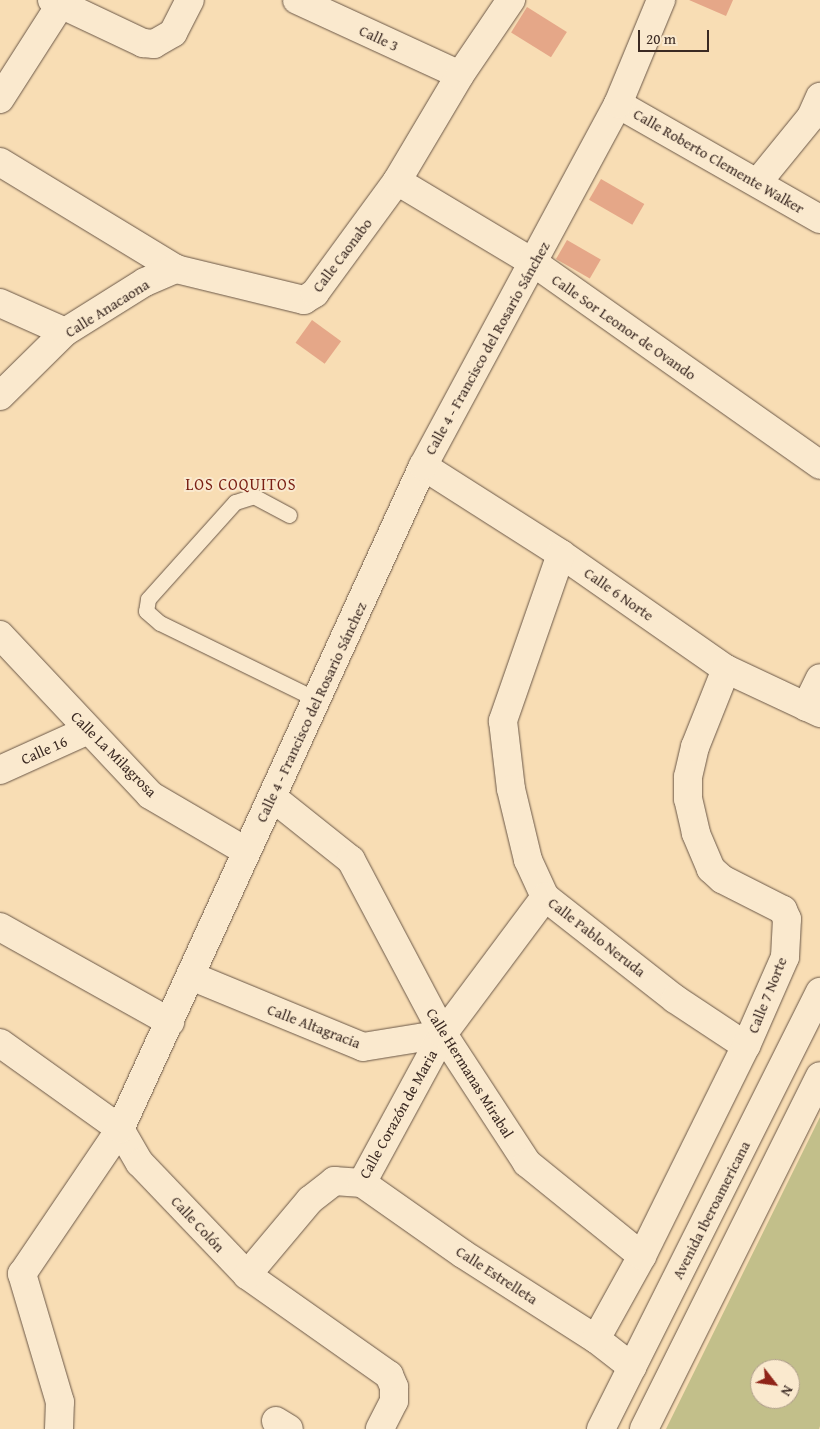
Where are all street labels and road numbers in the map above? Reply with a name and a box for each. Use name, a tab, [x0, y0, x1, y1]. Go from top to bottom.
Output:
street label: Calle 3	[357, 21, 401, 55]
street label: Calle Roberto Clemente Walker	[630, 105, 808, 217]
street label: Calle Caonabo	[308, 215, 376, 295]
street label: Calle 4 - Francisco del Rosario Sánchez	[421, 238, 553, 458]
street label: Calle Sor Leonor de Ovando	[548, 270, 700, 384]
street label: Calle Anacaona	[62, 275, 152, 341]
street label: Calle 6 Norte	[581, 564, 657, 624]
street label: Calle 4 - Francisco del Rosario Sánchez	[252, 599, 370, 825]
street label: Calle La Milagrosa	[67, 707, 161, 801]
street label: Calle 16	[18, 732, 70, 768]
street label: Calle Pablo Neruda	[545, 893, 649, 981]
street label: Calle 7 Norte	[744, 954, 790, 1036]
street label: Calle Altagracia	[265, 1000, 363, 1052]
street label: Calle Hermanas Mirabal	[423, 1005, 517, 1141]
street label: Calle Corazón de Maria	[355, 1047, 441, 1181]
street label: Avenida Iberoamericana	[668, 1138, 754, 1282]
street label: Calle Colón	[168, 1192, 228, 1256]
street label: Calle Estrelleta	[453, 1242, 541, 1308]

